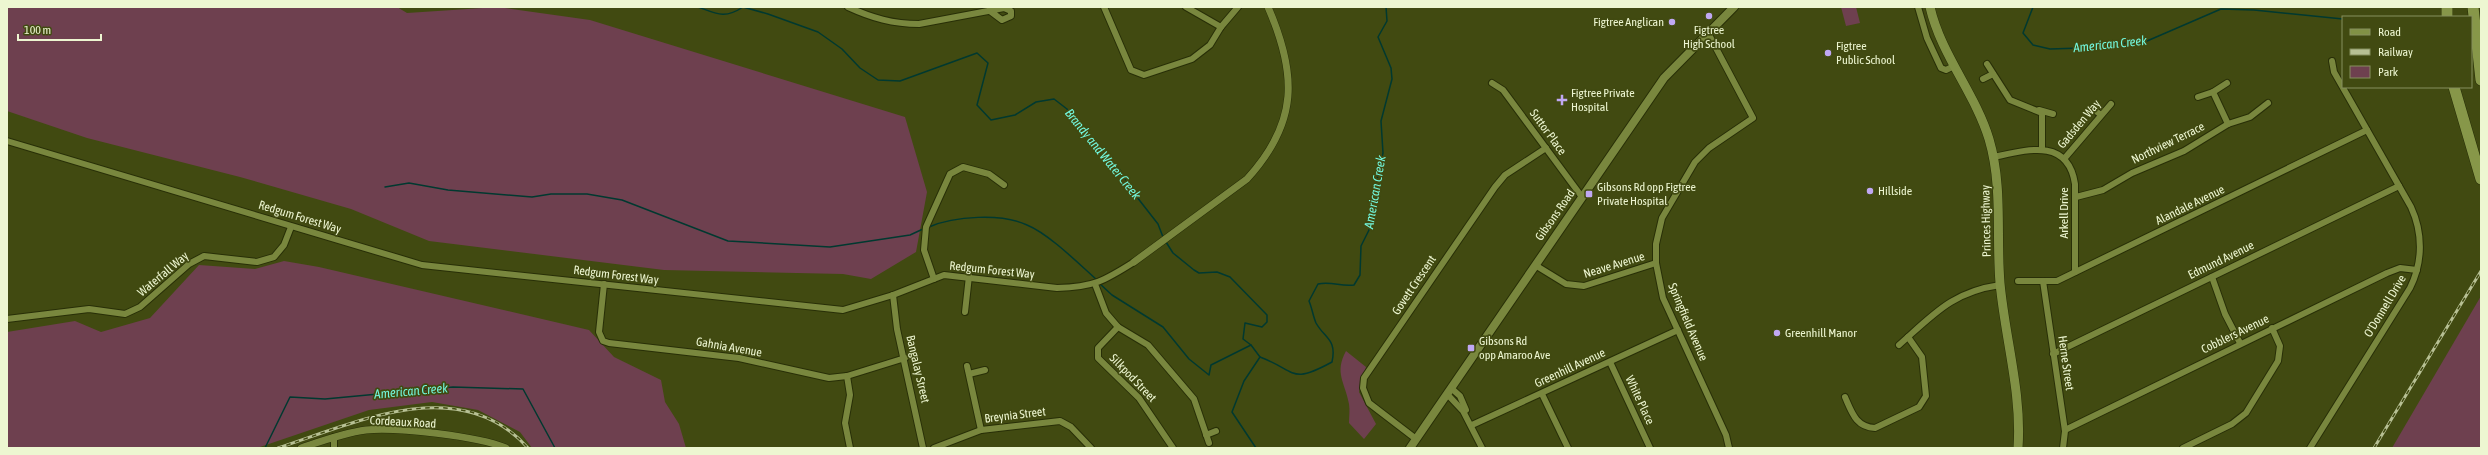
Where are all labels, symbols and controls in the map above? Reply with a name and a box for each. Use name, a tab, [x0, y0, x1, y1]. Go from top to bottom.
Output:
marker: Figtree High School	[1704, 11, 1714, 21]
place label: Figtree Anglican	[1593, 15, 1664, 29]
scale bar	[18, 16, 101, 42]
legend	[2342, 16, 2472, 88]
marker: Figtree Anglican	[1667, 17, 1677, 27]
text: 100 m	[24, 23, 51, 37]
place label: Figtree High School	[1683, 23, 1736, 51]
text: Road	[2378, 25, 2401, 39]
water label: American Creek	[2071, 33, 2148, 55]
place label: Figtree Public School	[1836, 39, 1896, 67]
text: Railway	[2378, 45, 2413, 59]
marker: Figtree Public School	[1823, 48, 1833, 58]
text: Park	[2378, 65, 2399, 79]
place label: Figtree Private Hospital	[1571, 86, 1635, 114]
marker: Figtree Private Hospital	[1556, 94, 1568, 106]
street label: Gadsden Way	[2055, 97, 2103, 151]
water label: Brandy and Water Creek	[1062, 106, 1144, 203]
street label: Suttor Place	[1527, 106, 1569, 158]
street label: Northview Terrace	[2129, 119, 2207, 167]
water label: American Creek	[1361, 154, 1389, 231]
place label: Gibsons Rd opp Figtree Private Hospital	[1597, 180, 1696, 208]
street label: Alandale Avenue	[2153, 182, 2227, 228]
place label: Hillside	[1878, 184, 1912, 198]
street label: Princes Highway	[1978, 185, 1994, 257]
marker: Hillside	[1865, 186, 1875, 196]
street label: Gibsons Road	[1532, 187, 1578, 243]
street label: Arkell Drive	[2057, 187, 2071, 239]
marker: Gibsons Rd opp Figtree Private Hospital	[1584, 189, 1594, 199]
street label: Redgum Forest Way	[257, 198, 343, 236]
street label: Edmund Avenue	[2186, 238, 2256, 282]
street label: Waterfall Way	[135, 249, 191, 299]
street label: Neave Avenue	[1582, 249, 1646, 281]
street label: Govett Crescent	[1389, 252, 1439, 317]
street label: Redgum Forest Way	[949, 259, 1035, 281]
street label: Redgum Forest Way	[573, 263, 659, 287]
street label: O'Donnell Drive	[2361, 273, 2409, 339]
street label: Springfield Avenue	[1665, 281, 1711, 363]
street label: Cobblers Avenue	[2199, 312, 2271, 356]
place label: Greenhill Manor	[1785, 326, 1857, 340]
marker: Greenhill Manor	[1772, 328, 1782, 338]
street label: Gahnia Avenue	[695, 334, 763, 360]
street label: Bangalay Street	[903, 334, 933, 405]
place label: Gibsons Rd opp Amaroo Ave	[1479, 334, 1550, 362]
street label: Herne Street	[2055, 335, 2077, 392]
marker: Gibsons Rd opp Amaroo Ave	[1466, 343, 1476, 353]
street label: Greenhill Avenue	[1532, 346, 1608, 390]
street label: Silkpod Street	[1107, 351, 1160, 405]
street label: White Place	[1623, 373, 1657, 427]
water label: American Creek	[373, 380, 449, 402]
street label: Breynia Street	[984, 404, 1047, 426]
street label: Cordeaux Road	[369, 413, 437, 431]

